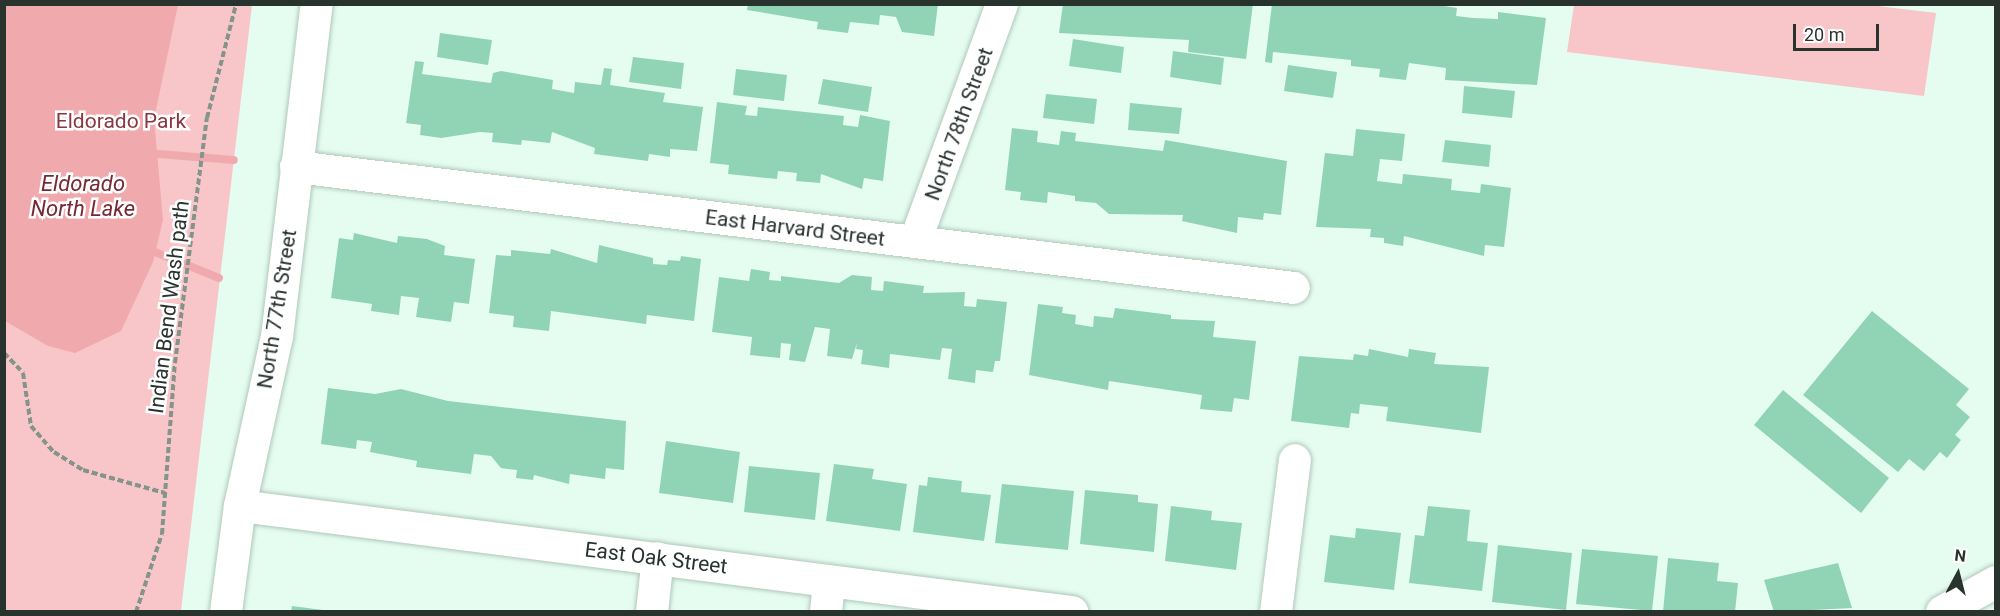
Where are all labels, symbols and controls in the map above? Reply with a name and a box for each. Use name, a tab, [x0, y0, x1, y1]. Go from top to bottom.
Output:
scale bar	[1796, 12, 1882, 50]
text: 20 m	[1804, 24, 1844, 45]
street label: North 78th Street	[920, 44, 998, 204]
park label: Eldorado Park	[56, 108, 186, 134]
water label: Eldorado North Lake	[31, 170, 135, 222]
street label: Indian Bend Wash path	[143, 199, 195, 415]
street label: East Harvard Street	[704, 204, 886, 252]
street label: North 77th Street	[252, 228, 302, 390]
street label: East Oak Street	[583, 537, 729, 579]
north arrow	[1928, 544, 1988, 604]
text: N	[1953, 546, 1967, 566]

